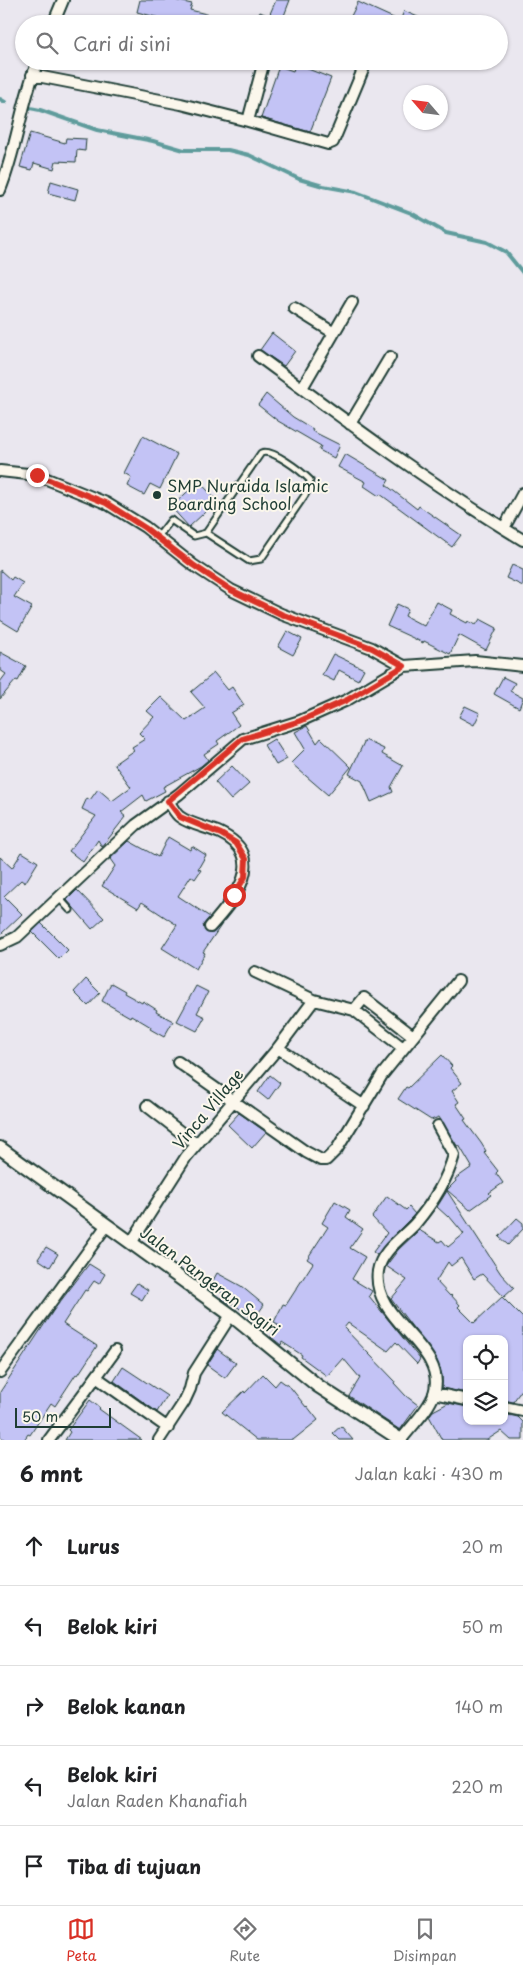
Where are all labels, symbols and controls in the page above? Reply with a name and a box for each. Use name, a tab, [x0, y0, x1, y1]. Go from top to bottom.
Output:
search box	[15, 15, 508, 70]
icon: search	[33, 29, 61, 57]
text: Cari di sini	[73, 29, 171, 57]
north arrow	[403, 85, 448, 130]
route end	[26, 464, 49, 487]
place label: SMP Nuraida Islamic Boarding School	[167, 473, 328, 515]
marker: SMP Nuraida Islamic Boarding School	[151, 489, 163, 501]
route start	[223, 884, 246, 907]
street label: Vinca Village	[166, 1063, 248, 1154]
street label: Jalan Pangeran Sogiri	[136, 1220, 286, 1341]
map controls	[463, 1335, 508, 1425]
button: locate	[463, 1335, 508, 1380]
button: layers	[463, 1380, 508, 1425]
scale bar	[15, 1405, 111, 1428]
text: 50 m	[22, 1406, 58, 1427]
text: 6 mnt	[20, 1457, 83, 1489]
text: Jalan kaki · 430 m	[355, 1461, 503, 1485]
icon: ahead	[20, 1532, 48, 1560]
text: Lurus	[67, 1532, 120, 1560]
text: 20 m	[462, 1534, 503, 1558]
icon: left	[20, 1612, 48, 1640]
text: Belok kiri	[67, 1612, 157, 1640]
text: 50 m	[462, 1614, 503, 1638]
icon: right	[20, 1692, 48, 1720]
text: Belok kanan	[67, 1692, 186, 1720]
text: 140 m	[455, 1694, 503, 1718]
text: Belok kiri	[67, 1760, 157, 1788]
icon: left	[20, 1772, 48, 1800]
text: 220 m	[452, 1774, 503, 1798]
text: Jalan Raden Khanafiah	[67, 1788, 248, 1812]
icon: arrive	[20, 1852, 48, 1880]
text: Tiba di tujuan	[67, 1852, 201, 1880]
tab: Peta	[66, 1915, 96, 1966]
tab: Rute	[229, 1915, 260, 1966]
tab: Disimpan	[393, 1915, 457, 1966]

